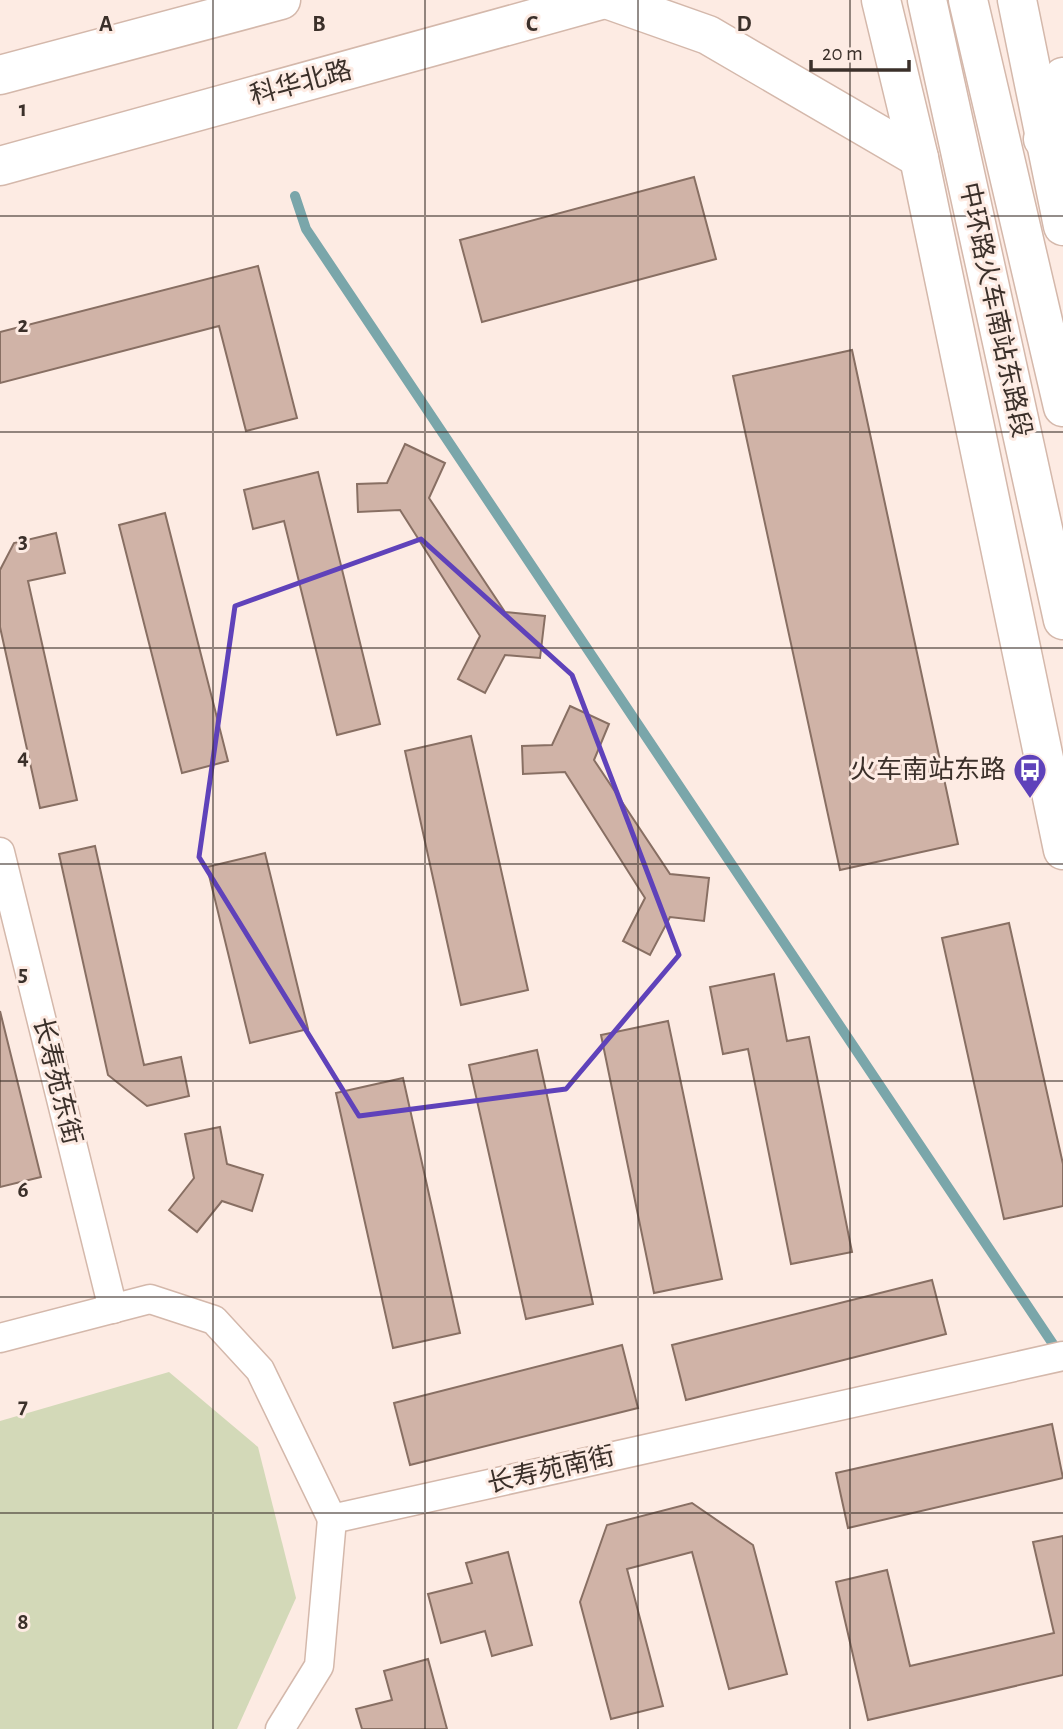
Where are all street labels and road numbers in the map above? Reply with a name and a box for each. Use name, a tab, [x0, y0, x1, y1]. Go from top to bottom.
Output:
street label: 科华北路	[247, 56, 355, 109]
street label: 中环路火车南站东路段	[955, 180, 1037, 440]
street label: 长寿苑东街	[29, 1015, 86, 1147]
street label: 长寿苑南街	[485, 1442, 617, 1497]

